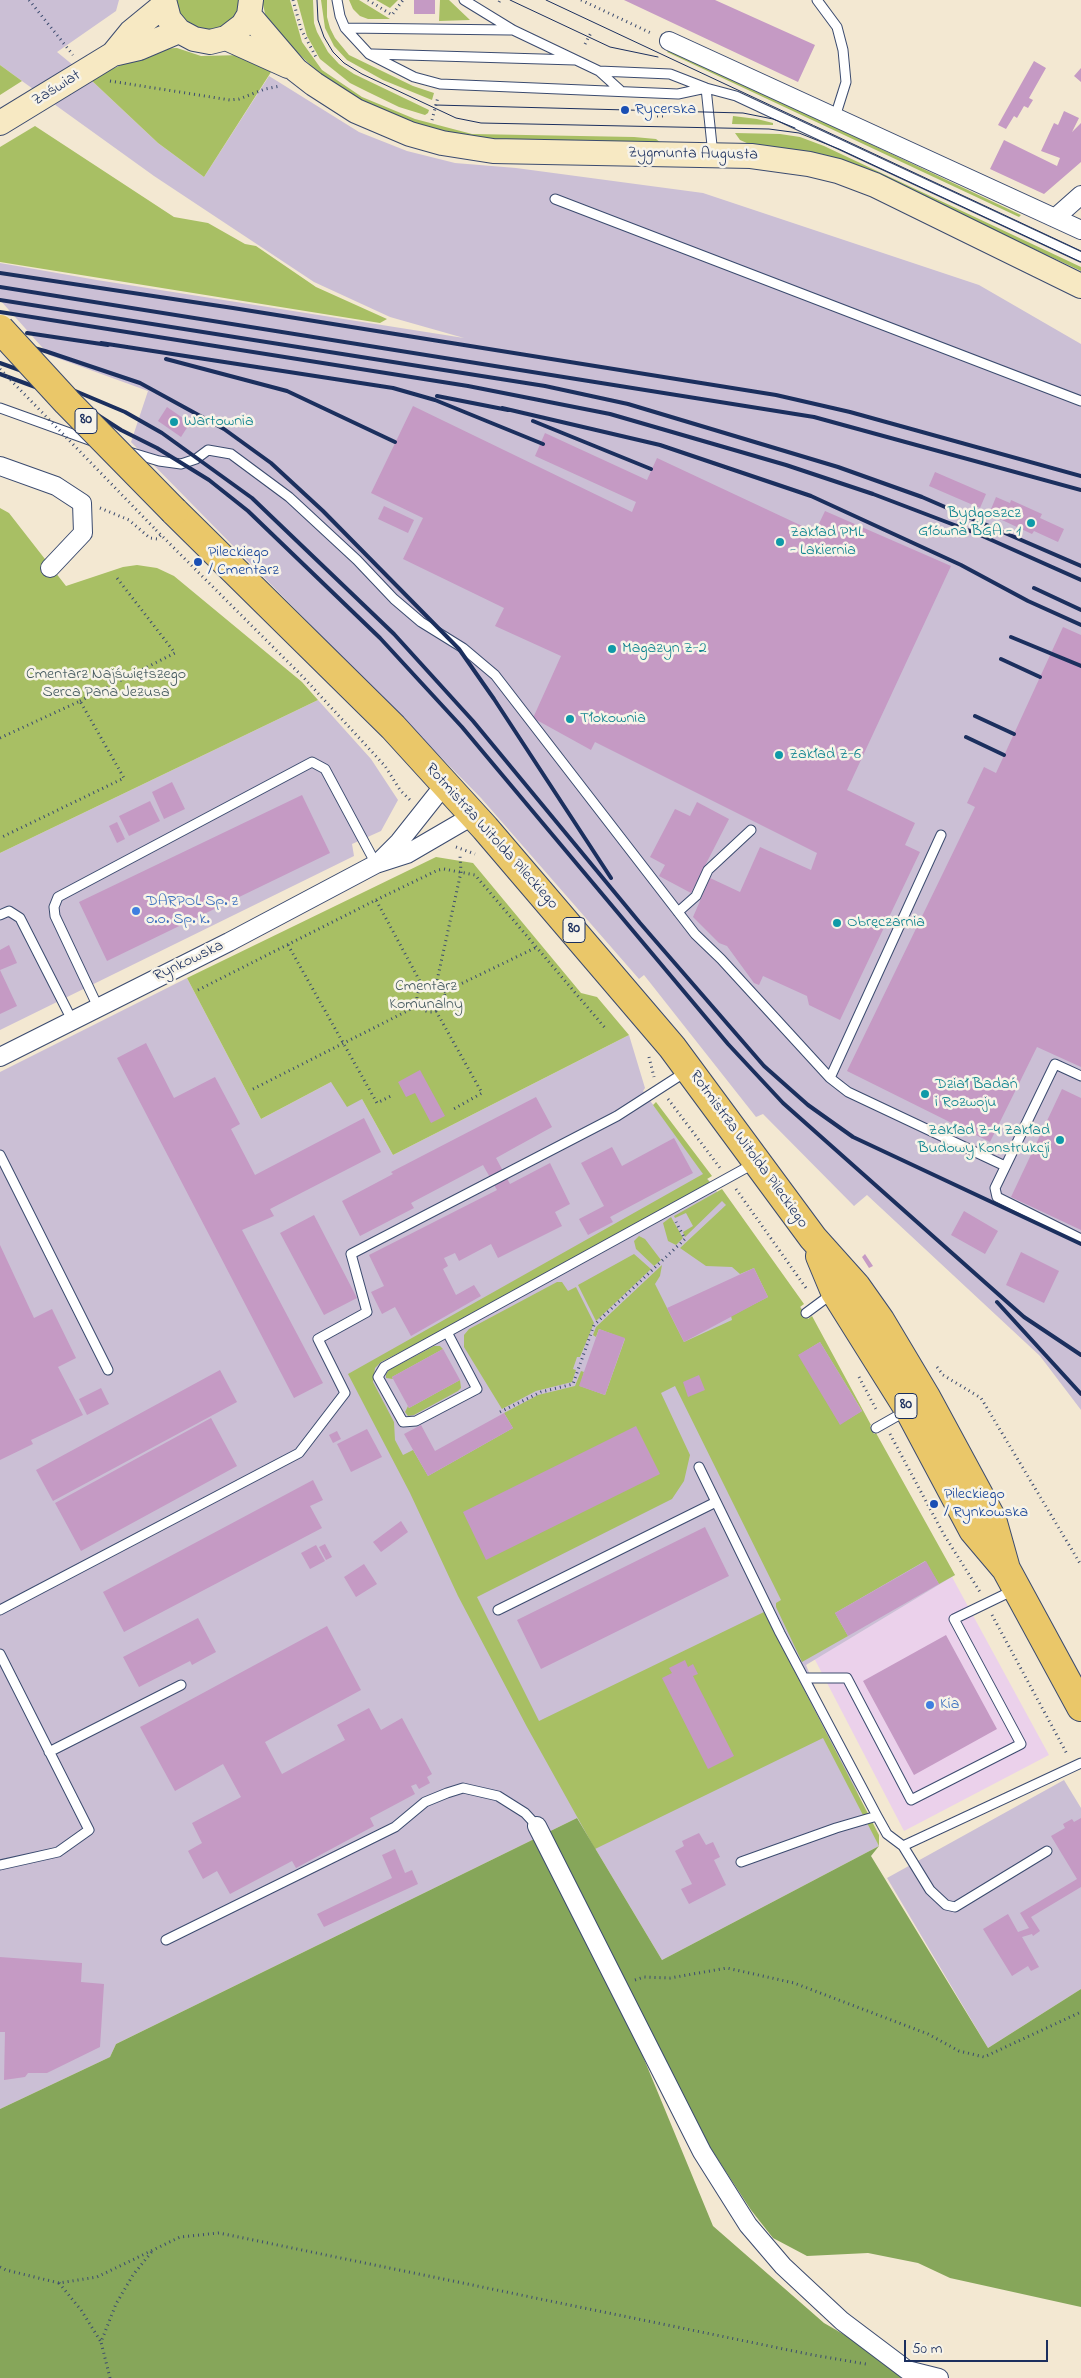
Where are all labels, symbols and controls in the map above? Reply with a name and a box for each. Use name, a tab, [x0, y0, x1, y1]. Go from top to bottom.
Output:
street label: Zaświat	[29, 67, 85, 111]
place label: Rycerska	[635, 100, 696, 120]
marker: Rycerska	[619, 104, 631, 116]
street label: Zygmunta Augusta	[628, 144, 758, 166]
road number: 80	[75, 408, 97, 434]
place label: Wartownia	[184, 412, 254, 432]
marker: Wartownia	[168, 416, 180, 428]
place label: Bydgoszcz Główna BGA - 1	[918, 504, 1021, 542]
marker: Bydgoszcz Główna BGA - 1	[1025, 517, 1037, 529]
place label: Zakład PML - Lakiernia	[790, 523, 864, 561]
marker: Zakład PML - Lakiernia	[774, 536, 786, 548]
place label: Pileckiego / Cmentarz	[208, 543, 279, 581]
marker: Pileckiego / Cmentarz	[192, 556, 204, 568]
place label: Magazyn Z-2	[622, 639, 707, 659]
marker: Magazyn Z-2	[606, 643, 618, 655]
park label: Cmentarz Najświętszego Serca Pana Jezusa	[26, 665, 186, 703]
place label: Tłokownia	[580, 709, 646, 729]
marker: Tłokownia	[564, 713, 576, 725]
place label: Zakład Z-6	[789, 745, 861, 765]
marker: Zakład Z-6	[773, 749, 785, 761]
street label: Rotmistrza Witolda Pileckiego	[420, 760, 562, 914]
place label: DARPOL Sp. z o.o. Sp. k.	[146, 892, 238, 930]
marker: DARPOL Sp. z o.o. Sp. k.	[130, 905, 142, 917]
place label: Obręczarnia	[847, 913, 925, 933]
marker: Obręczarnia	[831, 917, 843, 929]
road number: 80	[563, 918, 585, 942]
street label: Rynkowska	[151, 937, 227, 987]
park label: Cmentarz Komunalny	[389, 977, 463, 1015]
street label: Rotmistrza Witolda Pileckiego	[684, 1068, 812, 1232]
place label: Dział Badań i Rozwoju	[935, 1075, 1018, 1113]
marker: Dział Badań i Rozwoju	[919, 1088, 931, 1100]
place label: Zakład Z-4 Zakład Budowy Konstrukcji	[918, 1121, 1050, 1159]
marker: Zakład Z-4 Zakład Budowy Konstrukcji	[1054, 1134, 1066, 1146]
road number: 80	[895, 1394, 917, 1418]
place label: Pileckiego / Rynkowska	[944, 1485, 1028, 1523]
marker: Pileckiego / Rynkowska	[928, 1498, 940, 1510]
place label: Kia	[940, 1695, 959, 1715]
marker: Kia	[924, 1699, 936, 1711]
scale bar	[906, 2330, 1050, 2362]
text: 50 m	[912, 2338, 942, 2360]

